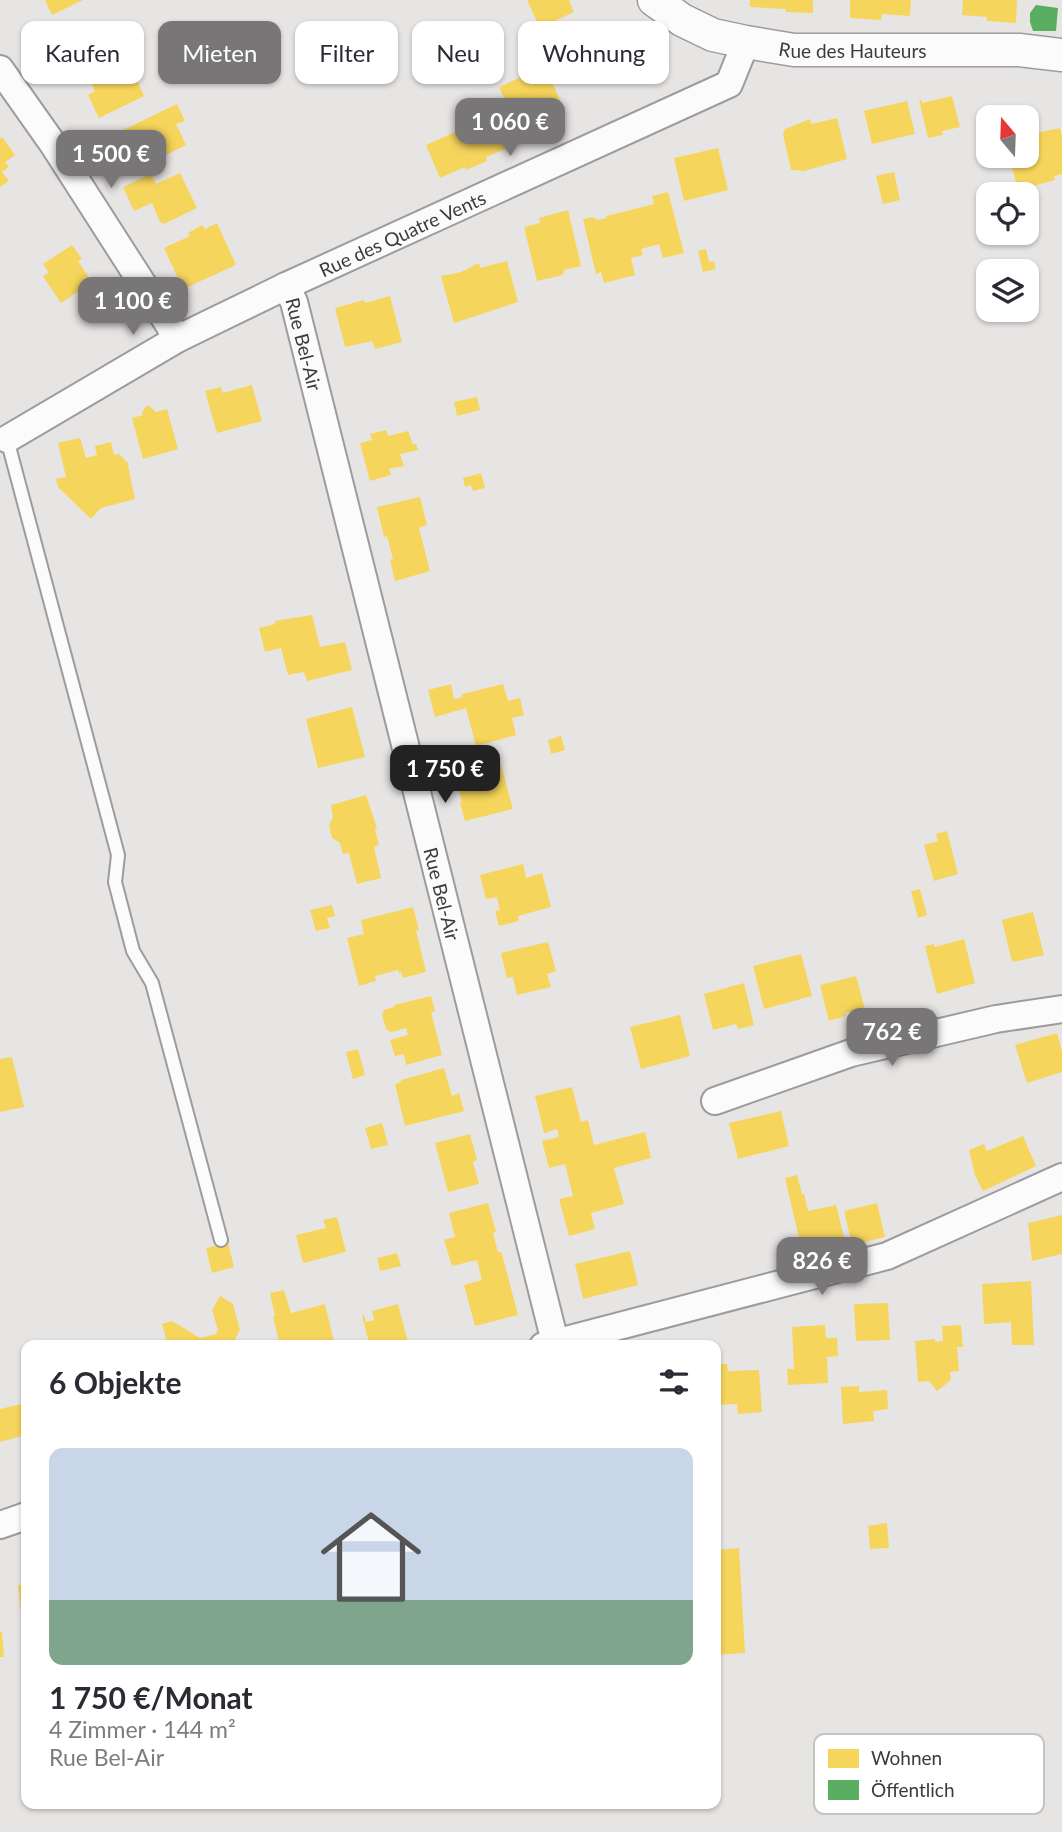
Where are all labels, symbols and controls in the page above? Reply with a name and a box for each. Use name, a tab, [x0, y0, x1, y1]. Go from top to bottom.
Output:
chip: Kaufen	[21, 21, 144, 84]
chip: Mieten	[158, 21, 281, 84]
chip: Filter	[295, 21, 398, 84]
chip: Neu	[412, 21, 504, 84]
chip: Wohnung	[518, 21, 669, 84]
street label: Rue des Hauteurs	[777, 36, 927, 62]
pin: 1 060 €	[445, 99, 575, 158]
north arrow	[976, 105, 1040, 168]
map controls	[976, 105, 1039, 322]
text: 1 060 €	[471, 107, 549, 135]
pin: 1 500 €	[46, 130, 176, 190]
text: 1 500 €	[72, 139, 150, 167]
button: locate	[976, 182, 1039, 245]
street label: Rue des Quatre Vents	[315, 185, 489, 281]
button: layers	[976, 259, 1039, 322]
pin: 1 100 €	[68, 278, 198, 337]
text: 1 100 €	[94, 286, 172, 314]
street label: Rue Bel-Air	[282, 295, 327, 393]
pin: 1 750 €	[380, 746, 510, 805]
text: 1 750 €	[406, 754, 484, 782]
street label: Rue Bel-Air	[420, 845, 465, 943]
pin: 762 €	[843, 1009, 941, 1068]
text: 762 €	[863, 1017, 921, 1045]
pin: 826 €	[773, 1238, 871, 1297]
text: 826 €	[793, 1246, 851, 1274]
icon: filters	[655, 1363, 693, 1401]
text: 6 Objekte	[49, 1364, 181, 1400]
icon: home	[308, 1494, 434, 1620]
text: 1 750 €/Monat	[49, 1679, 253, 1715]
text: 4 Zimmer · 144 m²	[49, 1715, 236, 1743]
legend	[814, 1734, 1044, 1814]
text: Rue Bel-Air	[49, 1743, 164, 1771]
text: Wohnen	[871, 1746, 942, 1769]
text: Öffentlich	[871, 1778, 955, 1801]

